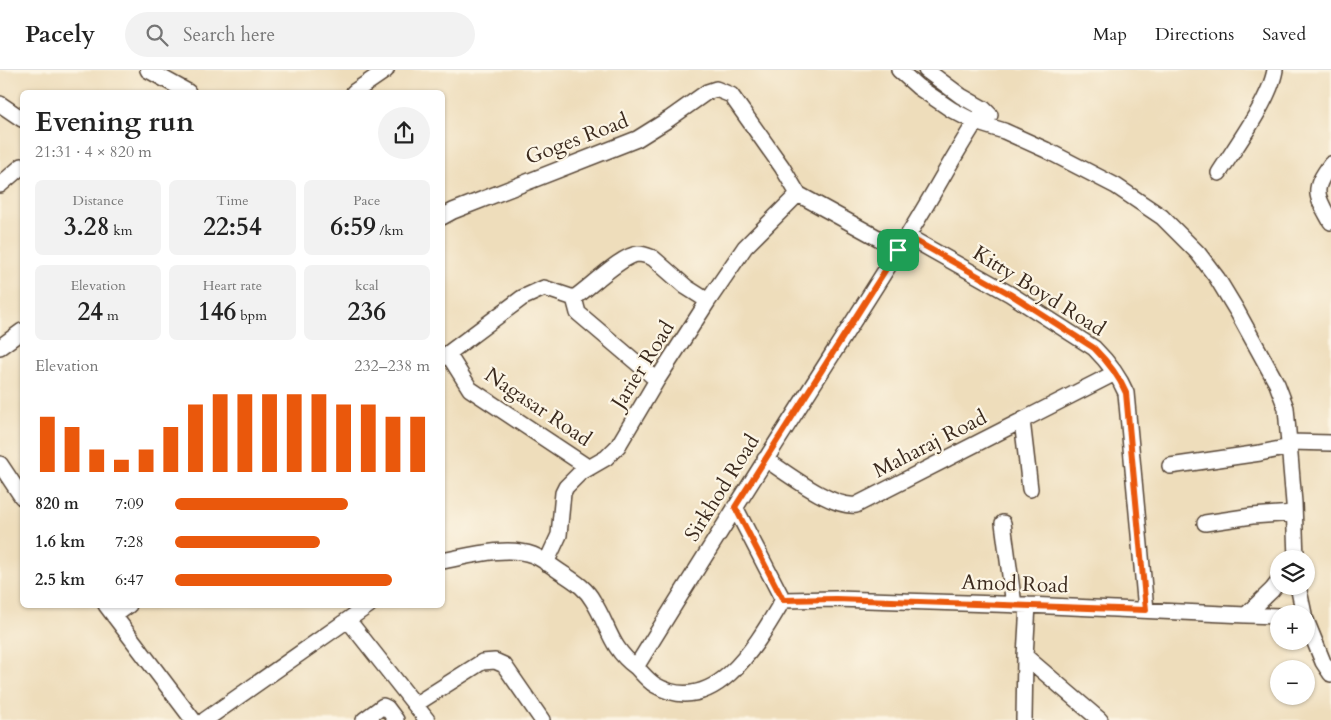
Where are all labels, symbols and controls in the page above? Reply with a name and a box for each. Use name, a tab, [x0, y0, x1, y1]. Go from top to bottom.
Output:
search box	[125, 12, 475, 57]
text: Pacely	[25, 18, 95, 51]
icon: search	[143, 21, 171, 49]
text: Search here	[183, 22, 275, 48]
text: Map	[1093, 22, 1127, 47]
text: Directions	[1155, 22, 1234, 47]
text: Saved	[1262, 22, 1306, 47]
text: Evening run	[35, 103, 194, 141]
street label: Goges Road	[521, 106, 633, 172]
button: share	[378, 107, 430, 159]
text: 21:31 · 4 × 820 m	[35, 141, 152, 163]
text: Distance	[73, 191, 124, 210]
text: Time	[216, 191, 249, 210]
text: Pace	[353, 191, 380, 210]
text: 3.28	[64, 210, 109, 244]
text: 22:54	[203, 210, 262, 244]
text: 6:59	[330, 210, 376, 244]
text: km	[109, 221, 133, 240]
text: /km	[376, 221, 403, 240]
pin	[877, 229, 919, 271]
icon: arrive	[884, 236, 912, 264]
street label: Kitty Boyd Road	[967, 239, 1111, 343]
text: Elevation	[70, 276, 126, 295]
text: Heart rate	[203, 276, 262, 295]
text: kcal	[355, 276, 379, 295]
text: 24	[78, 295, 103, 329]
text: 146	[198, 295, 236, 329]
text: 236	[348, 295, 386, 329]
text: m	[103, 306, 119, 325]
text: bpm	[236, 306, 267, 325]
street label: Jarier Road	[603, 315, 681, 417]
text: Elevation	[35, 355, 99, 377]
text: 232–238 m	[354, 355, 430, 377]
street label: Nagasar Road	[479, 360, 597, 454]
street label: Maharaj Road	[868, 403, 992, 485]
street label: Sirkhod Road	[678, 429, 766, 547]
text: 820 m	[35, 493, 79, 515]
text: 7:09	[115, 493, 144, 515]
text: 1.6 km	[35, 531, 85, 553]
text: 7:28	[115, 531, 144, 553]
map controls	[1270, 550, 1315, 705]
button: layers	[1270, 550, 1315, 595]
street label: Amod Road	[961, 568, 1069, 600]
text: 2.5 km	[35, 569, 85, 591]
text: 6:47	[115, 569, 144, 591]
button: +	[1270, 605, 1315, 650]
button: −	[1270, 660, 1315, 705]

